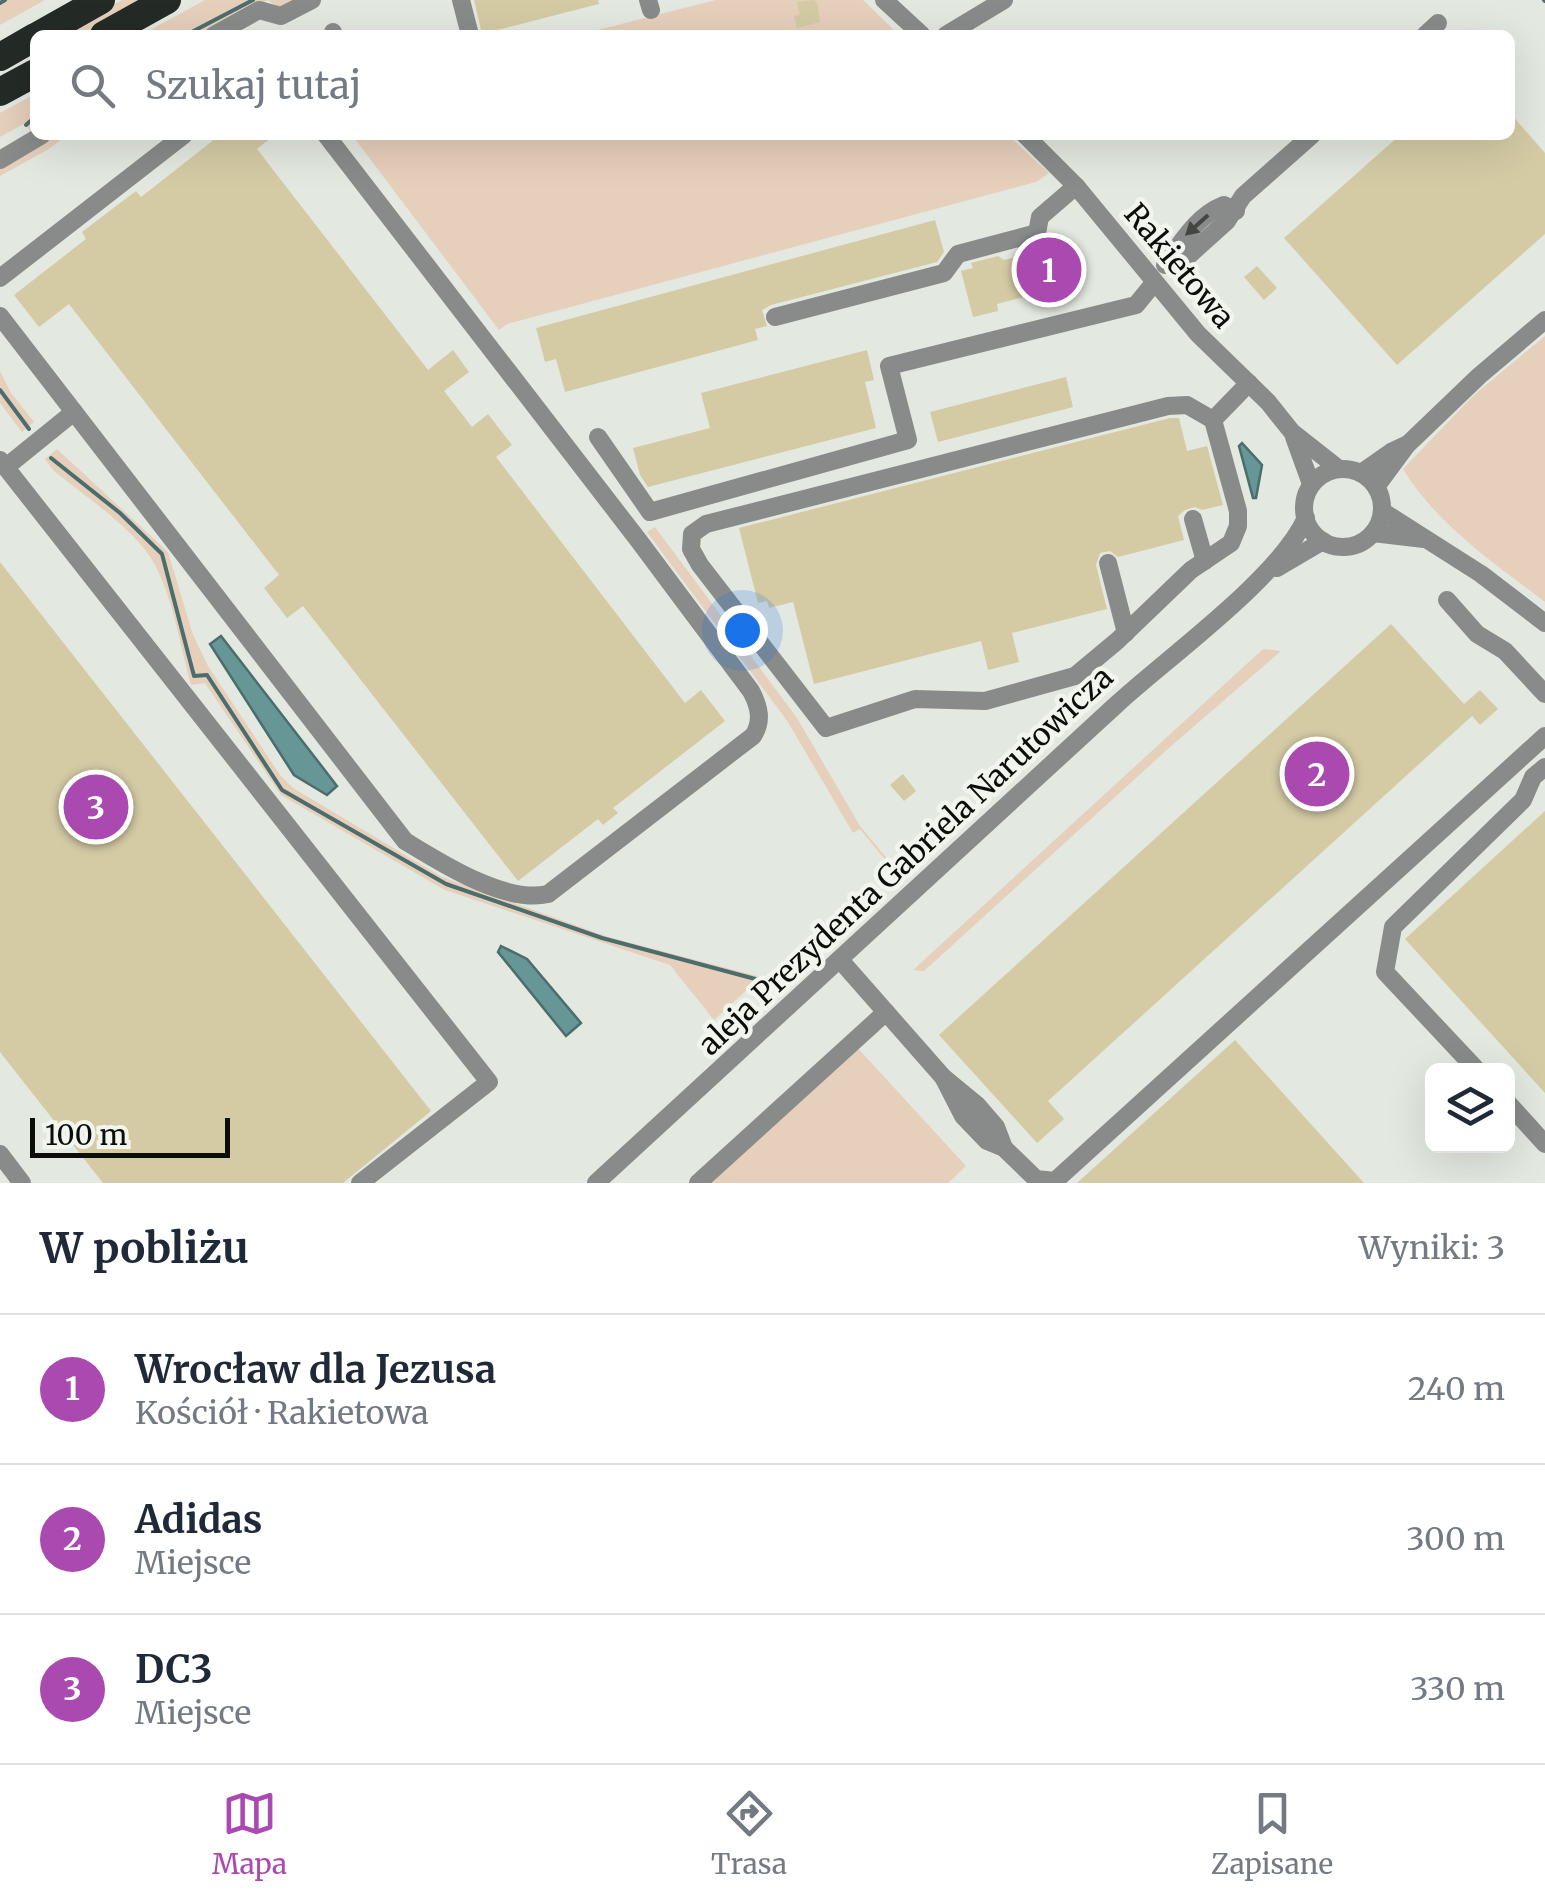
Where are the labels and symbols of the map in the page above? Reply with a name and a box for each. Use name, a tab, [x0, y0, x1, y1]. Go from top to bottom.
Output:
street label: Rakietowa	[1117, 195, 1243, 336]
one-way arrow	[1185, 214, 1210, 236]
pin: 1	[1016, 232, 1082, 308]
your location	[717, 605, 768, 656]
street label: aleja Prezydenta Gabriela Narutowicza	[690, 658, 1120, 1063]
pin: 2	[1284, 736, 1350, 812]
pin: 3	[64, 770, 128, 844]
scale bar	[30, 1113, 230, 1158]

